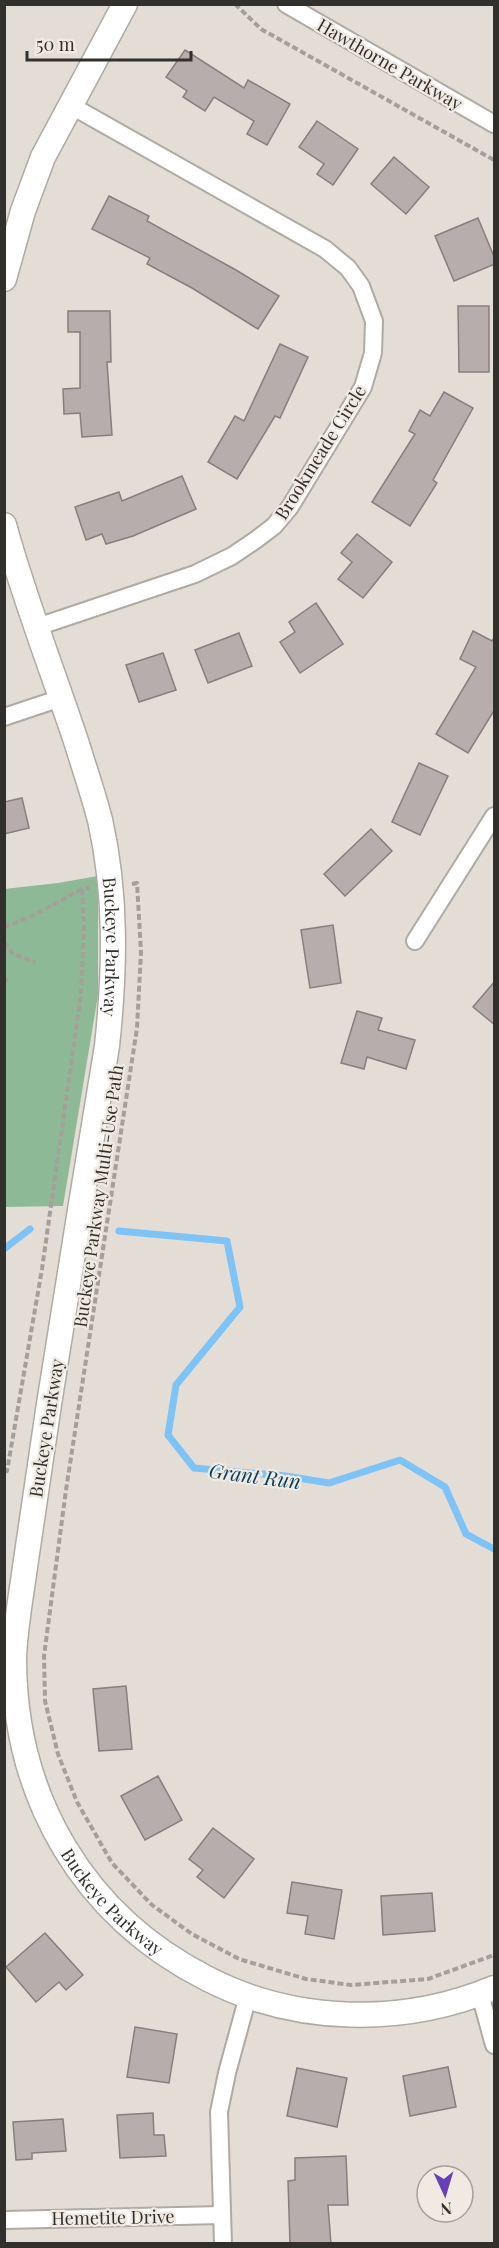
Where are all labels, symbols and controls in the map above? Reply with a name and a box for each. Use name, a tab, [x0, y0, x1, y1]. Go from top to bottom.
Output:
street label: Hawthorne Parkway	[313, 13, 467, 115]
scale bar	[27, 24, 190, 62]
text: 50 m	[36, 32, 75, 56]
street label: Brookmeade Circle	[269, 380, 371, 524]
street label: Buckeye Parkway	[98, 876, 125, 1018]
street label: Buckeye Parkway Multi-Use Path	[68, 1063, 128, 1329]
street label: Buckeye Parkway	[23, 1357, 69, 1499]
water label: Grant Run	[208, 1456, 302, 1494]
street label: Buckeye Parkway	[56, 1844, 168, 1961]
north arrow	[415, 2164, 475, 2224]
text: N	[439, 2199, 453, 2220]
street label: Hemetite Drive	[51, 2204, 175, 2230]

